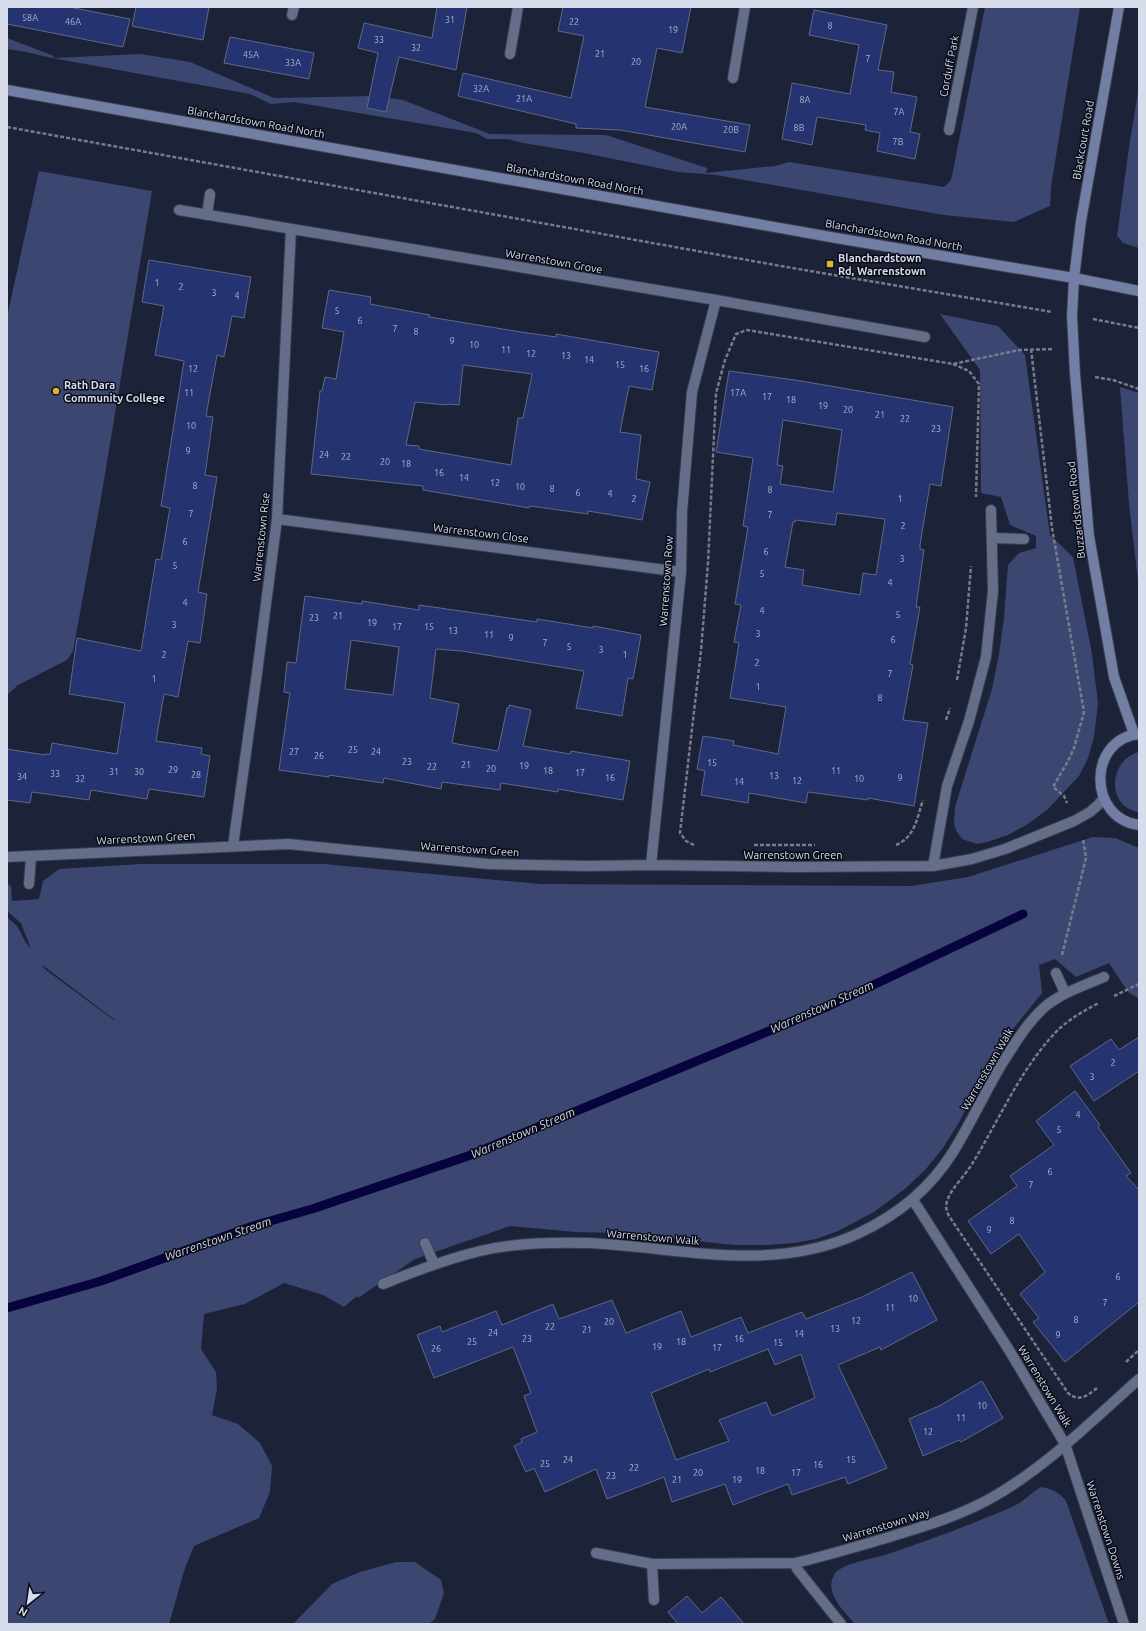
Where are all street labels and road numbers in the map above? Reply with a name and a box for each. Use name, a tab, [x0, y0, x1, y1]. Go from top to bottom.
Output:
street label: Corduff Park	[937, 34, 961, 98]
street label: Blackcourt Road	[1070, 99, 1096, 181]
street label: Blanchardstown Road North	[186, 104, 326, 140]
street label: Blanchardstown Road North	[505, 161, 645, 197]
street label: Blanchardstown Road North	[824, 217, 964, 253]
street label: Warrenstown Grove	[505, 247, 603, 275]
street label: Buzzardstown Road	[1065, 461, 1087, 559]
street label: Warrenstown Rise	[250, 492, 272, 582]
street label: Warrenstown Close	[433, 521, 529, 545]
street label: Warrenstown Row	[657, 535, 675, 627]
street label: Warrenstown Green	[96, 829, 196, 847]
street label: Warrenstown Green	[420, 840, 520, 858]
street label: Warrenstown Green	[744, 849, 843, 861]
street label: Warrenstown Walk	[959, 1025, 1016, 1112]
street label: Warrenstown Walk	[606, 1227, 700, 1247]
street label: Warrenstown Walk	[1016, 1343, 1074, 1429]
street label: Warrenstown Downs	[1084, 1479, 1128, 1581]
street label: Warrenstown Way	[841, 1506, 931, 1544]

